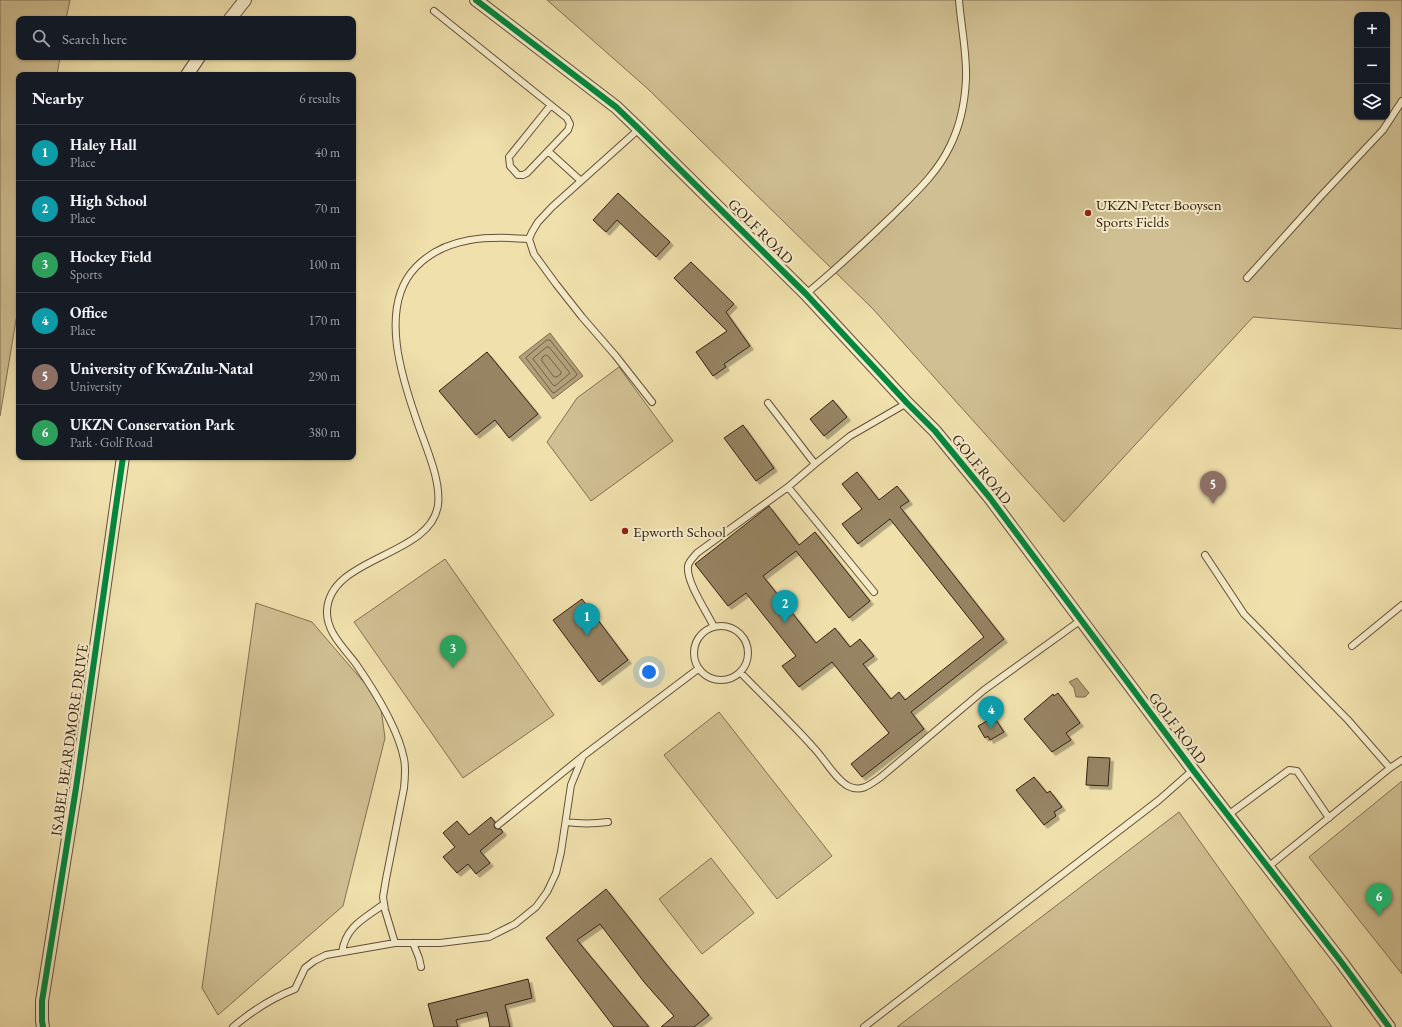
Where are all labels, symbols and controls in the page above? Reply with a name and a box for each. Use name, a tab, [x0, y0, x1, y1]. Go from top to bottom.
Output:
map controls	[1354, 12, 1390, 120]
button: +	[1354, 12, 1390, 48]
search box	[16, 16, 356, 60]
icon: search	[30, 27, 52, 49]
text: Search here	[62, 29, 127, 48]
button: −	[1354, 48, 1390, 84]
button: layers	[1354, 84, 1390, 120]
text: Nearby	[32, 87, 84, 109]
text: 6 results	[299, 90, 340, 107]
text: Haley Hall	[70, 135, 137, 154]
text: 1	[42, 144, 48, 161]
text: 40 m	[315, 144, 340, 161]
text: Place	[70, 154, 96, 171]
text: High School	[70, 191, 147, 210]
street label: GOLF ROAD	[724, 194, 798, 268]
place label: UKZN Peter Booysen Sports Fields	[1096, 195, 1222, 231]
text: 2	[42, 200, 48, 217]
text: 70 m	[315, 200, 340, 217]
marker: UKZN Peter Booysen Sports Fields	[1083, 208, 1093, 218]
text: Place	[70, 210, 96, 227]
text: Hockey Field	[70, 247, 152, 266]
text: 3	[42, 256, 48, 273]
text: 100 m	[309, 256, 340, 273]
text: Sports	[70, 266, 102, 283]
text: Office	[70, 303, 107, 322]
text: 4	[42, 312, 48, 329]
text: 170 m	[309, 312, 340, 329]
text: Place	[70, 322, 96, 339]
text: University of KwaZulu-Natal	[70, 359, 253, 378]
text: 5	[42, 368, 48, 385]
text: 290 m	[309, 368, 340, 385]
text: University	[70, 378, 122, 395]
text: UKZN Conservation Park	[70, 415, 235, 434]
text: 6	[42, 424, 48, 441]
text: 380 m	[309, 424, 340, 441]
street label: GOLF ROAD	[948, 430, 1016, 508]
text: Park · Golf Road	[70, 434, 153, 451]
pin: 5	[1200, 471, 1226, 504]
place label: Epworth School	[633, 522, 726, 541]
marker: Epworth School	[620, 526, 630, 536]
pin: 2	[772, 590, 798, 623]
pin: 1	[574, 603, 600, 636]
pin: 3	[440, 635, 466, 668]
street label: ISABEL BEARDMORE DRIVE	[46, 642, 92, 837]
your location	[639, 662, 659, 682]
street label: GOLF ROAD	[1145, 688, 1211, 768]
pin: 4	[978, 696, 1004, 729]
pin: 6	[1366, 883, 1392, 916]

